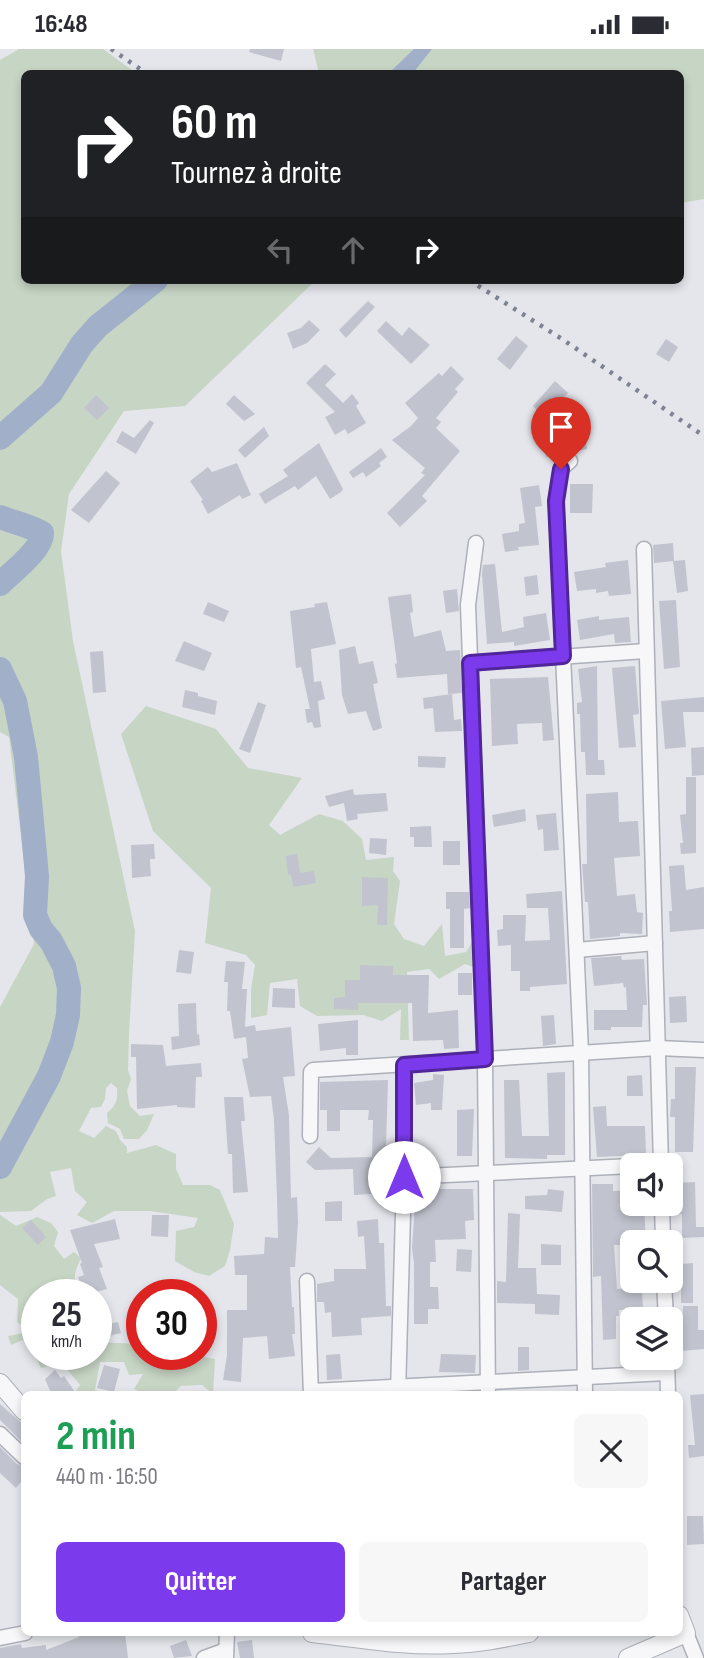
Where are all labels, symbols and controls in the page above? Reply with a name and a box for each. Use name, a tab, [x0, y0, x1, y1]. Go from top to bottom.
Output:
text: 16:48	[35, 9, 88, 40]
text: 60 m	[171, 94, 258, 153]
icon: right	[56, 98, 147, 189]
text: Tournez à droite	[171, 154, 342, 193]
icon: left	[261, 231, 299, 269]
icon: ahead	[334, 231, 372, 269]
icon: right	[407, 231, 445, 269]
pin	[531, 397, 591, 469]
icon: arrive	[542, 408, 580, 446]
position arrow	[367, 1140, 441, 1214]
map controls	[620, 1153, 683, 1370]
button: sound	[620, 1153, 683, 1216]
button: search	[620, 1230, 683, 1293]
speed limit sign: 30	[126, 1279, 217, 1370]
text: 25	[51, 1294, 82, 1337]
button: layers	[620, 1307, 683, 1370]
text: km/h	[51, 1331, 82, 1352]
text: 2 min	[56, 1411, 136, 1462]
button: close	[574, 1414, 648, 1488]
text: 440 m · 16:50	[56, 1463, 158, 1491]
button: Quitter	[56, 1542, 345, 1622]
button: Partager	[359, 1542, 648, 1622]

